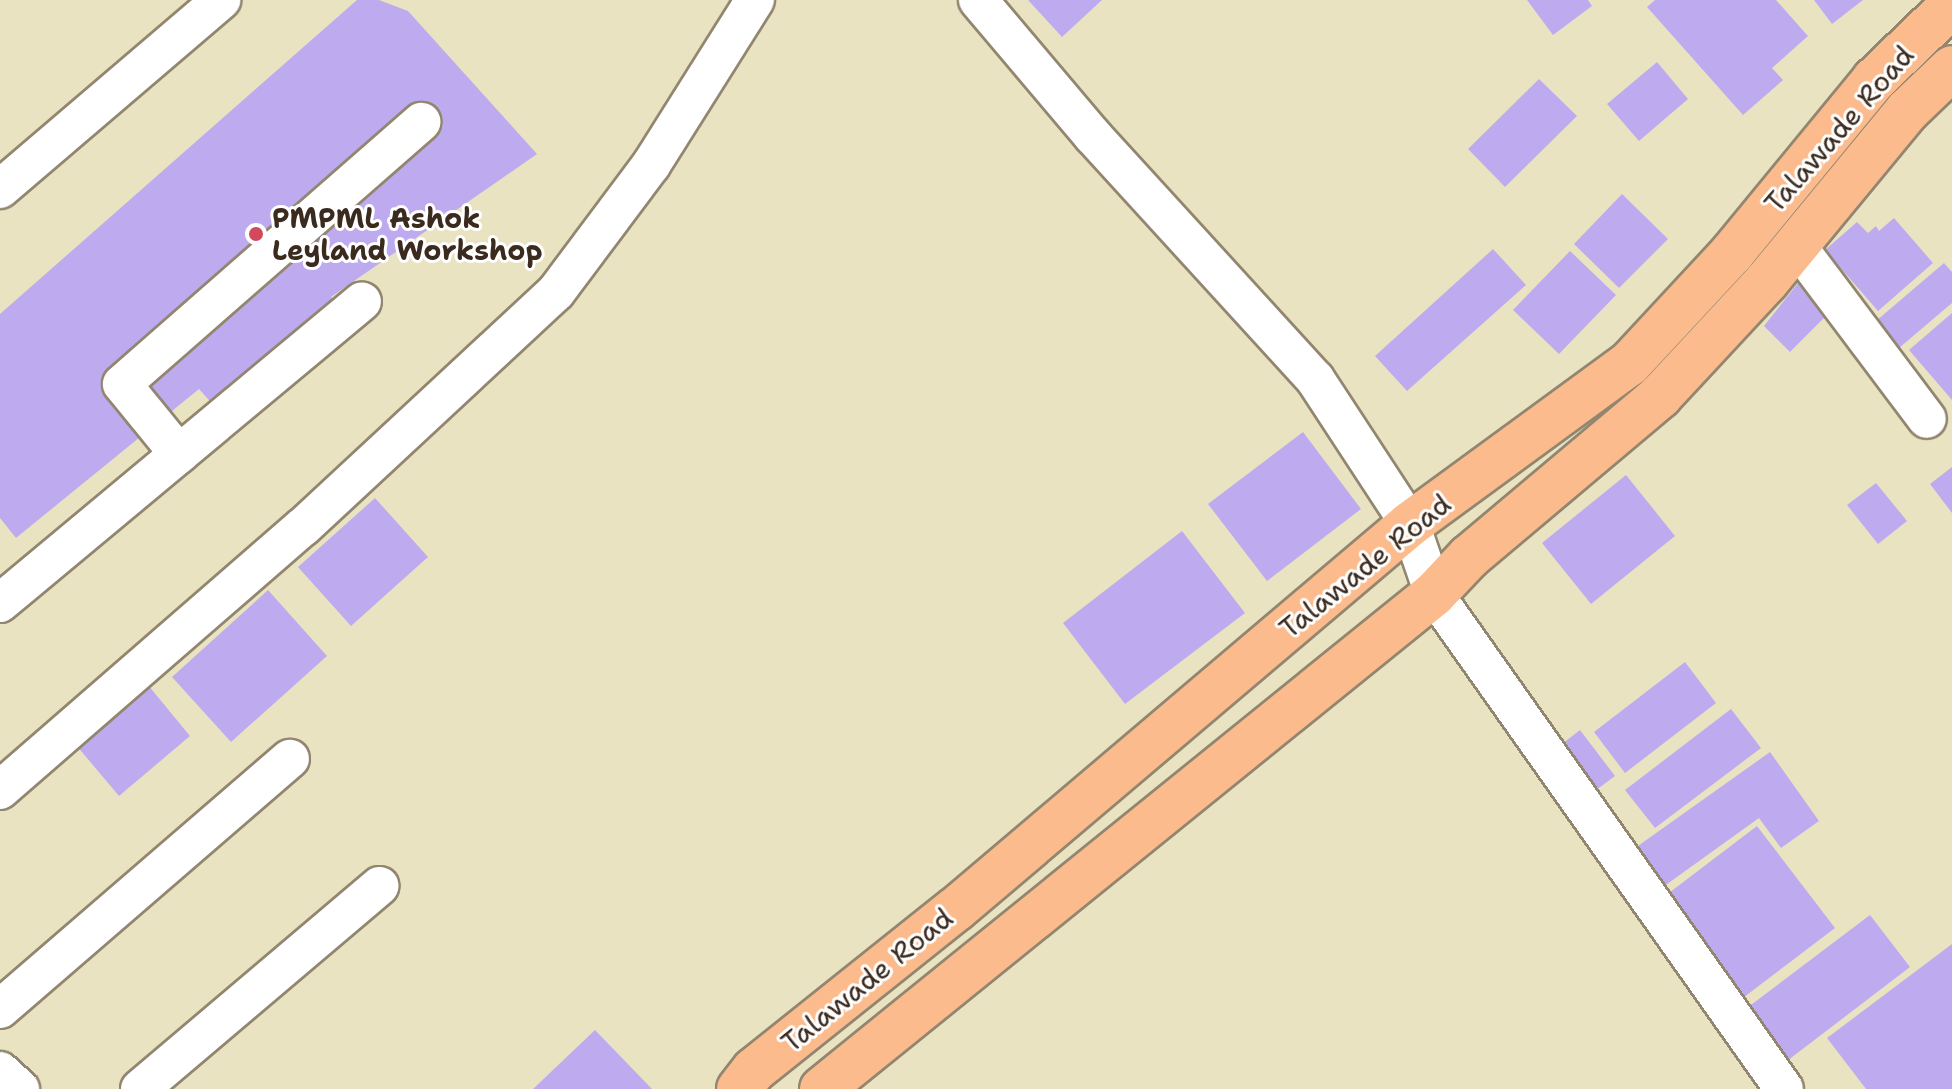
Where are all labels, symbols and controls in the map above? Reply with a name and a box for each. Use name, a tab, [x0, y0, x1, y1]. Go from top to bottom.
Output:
street label: Talawade Road	[1757, 39, 1921, 219]
place label: PMPML Ashok Leyland Workshop	[272, 201, 543, 267]
marker: PMPML Ashok Leyland Workshop	[247, 225, 265, 243]
street label: Talawade Road	[1273, 487, 1457, 645]
street label: Talawade Road	[775, 901, 959, 1059]

